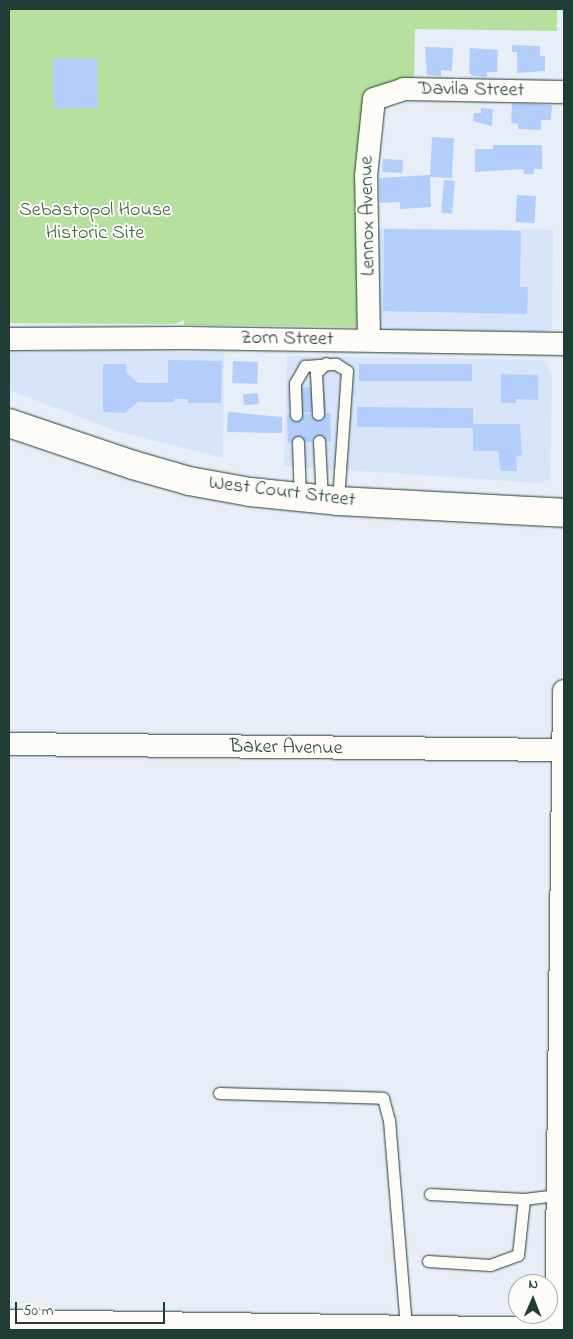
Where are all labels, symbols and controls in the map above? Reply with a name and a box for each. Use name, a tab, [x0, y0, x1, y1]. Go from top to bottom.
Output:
street label: Davila Street	[418, 77, 524, 103]
street label: Lennox Avenue	[355, 156, 381, 276]
park label: Sebastopol House Historic Site	[19, 198, 171, 245]
street label: Zorn Street	[240, 326, 334, 352]
street label: West Court Street	[207, 471, 357, 513]
street label: Baker Avenue	[229, 735, 343, 761]
north arrow	[508, 1274, 558, 1324]
text: N	[528, 1274, 538, 1295]
scale bar	[18, 1292, 168, 1324]
text: 50 m	[23, 1300, 53, 1322]

